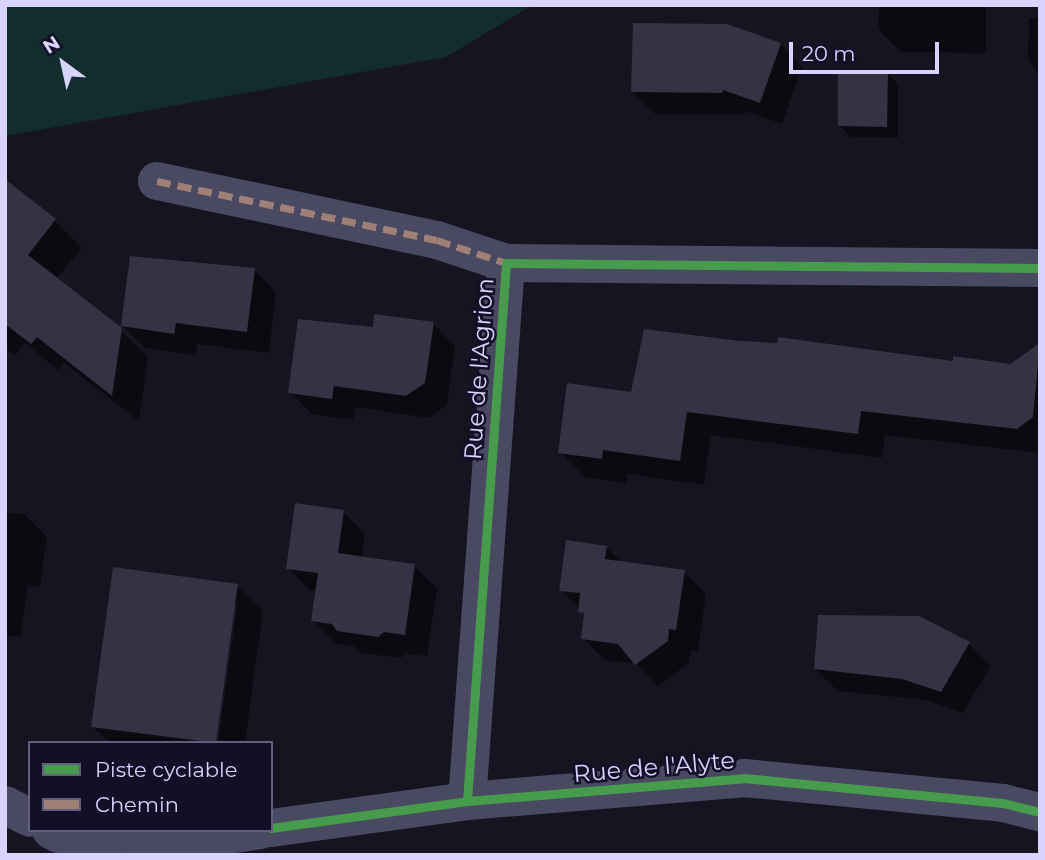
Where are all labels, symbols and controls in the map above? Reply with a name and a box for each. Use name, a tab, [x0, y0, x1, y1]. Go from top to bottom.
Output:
north arrow	[28, 28, 98, 98]
scale bar	[793, 28, 944, 72]
text: N	[39, 31, 64, 59]
text: 20 m	[802, 41, 856, 66]
street label: Rue de l'Agrion	[458, 277, 500, 461]
legend	[28, 741, 273, 832]
street label: Rue de l'Alyte	[572, 746, 736, 788]
text: Piste cyclable	[95, 757, 237, 782]
text: Chemin	[95, 792, 179, 817]

